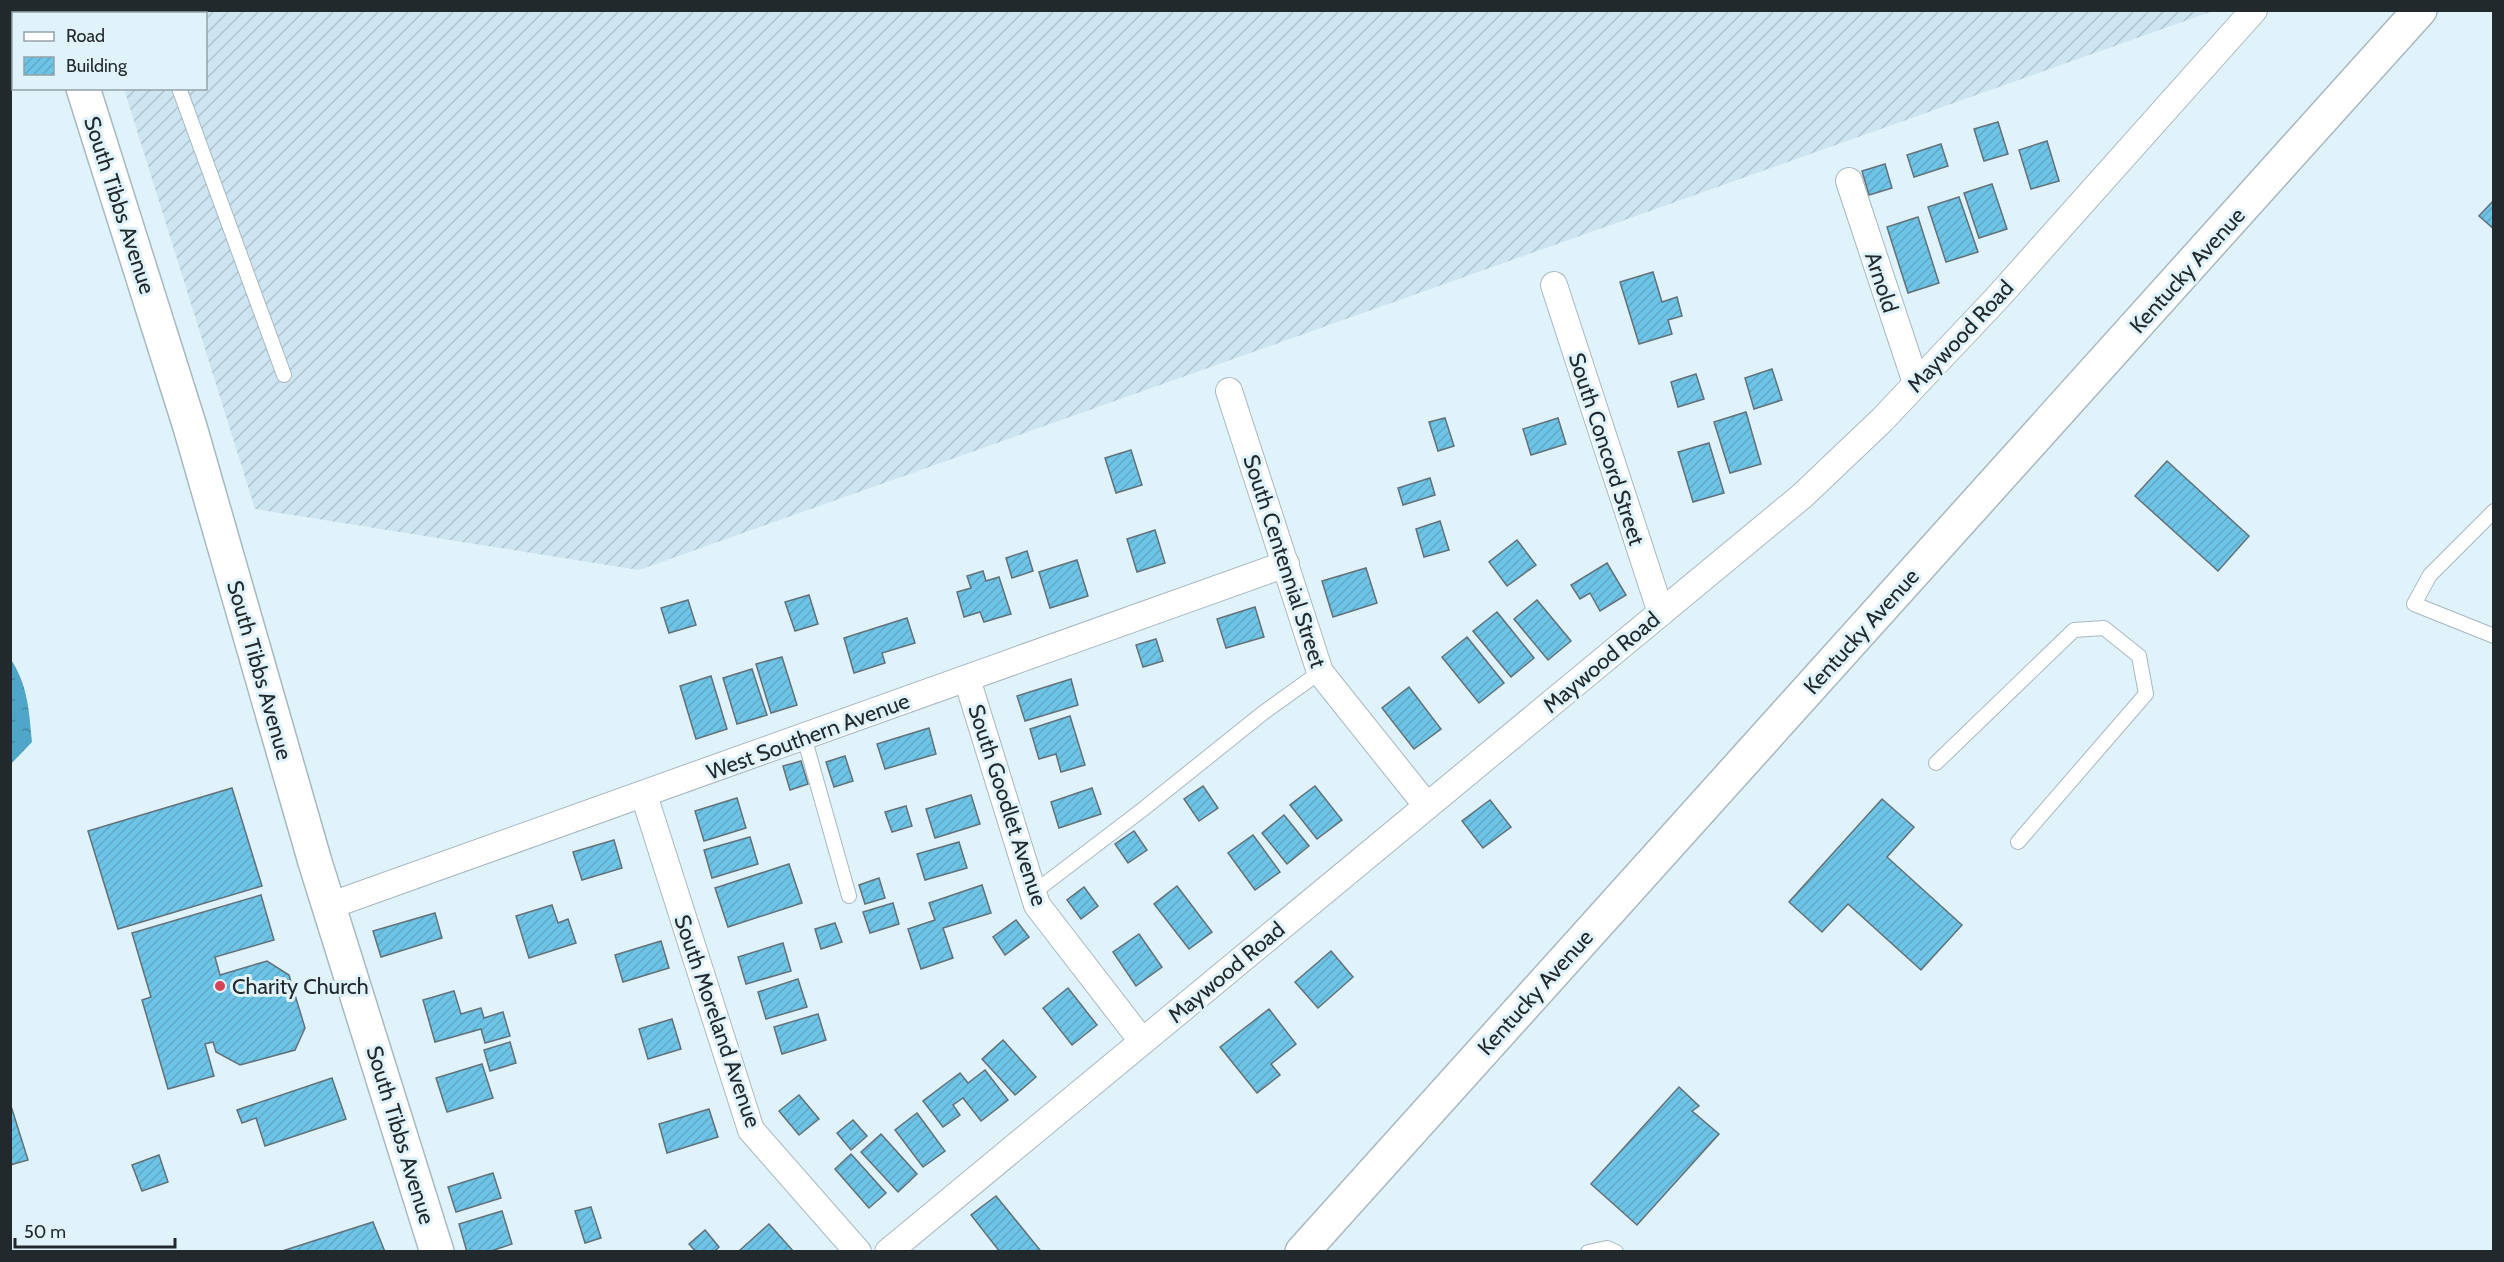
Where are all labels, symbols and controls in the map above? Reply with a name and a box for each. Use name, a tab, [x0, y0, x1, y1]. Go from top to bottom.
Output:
legend	[12, 12, 207, 90]
text: Road	[66, 25, 105, 47]
text: Building	[66, 55, 128, 77]
street label: South Tibbs Avenue	[78, 113, 161, 297]
street label: Kentucky Avenue	[2124, 202, 2251, 339]
street label: Arnold	[1859, 248, 1904, 316]
street label: Maywood Road	[1901, 275, 2019, 398]
street label: South Concord Street	[1563, 350, 1651, 549]
street label: South Centennial Street	[1237, 451, 1332, 672]
street label: Kentucky Avenue	[1798, 563, 1925, 700]
street label: South Tibbs Avenue	[221, 577, 298, 763]
street label: Maywood Road	[1538, 606, 1665, 719]
street label: West Southern Avenue	[703, 687, 913, 786]
street label: South Goodlet Avenue	[962, 701, 1053, 909]
street label: South Moreland Avenue	[668, 911, 767, 1131]
street label: Maywood Road	[1163, 916, 1290, 1029]
street label: Kentucky Avenue	[1472, 924, 1599, 1061]
place label: Charity Church	[232, 973, 369, 1000]
marker: Charity Church	[213, 979, 227, 993]
street label: South Tibbs Avenue	[361, 1043, 441, 1228]
scale bar	[15, 1211, 176, 1249]
text: 50 m	[24, 1221, 66, 1243]

